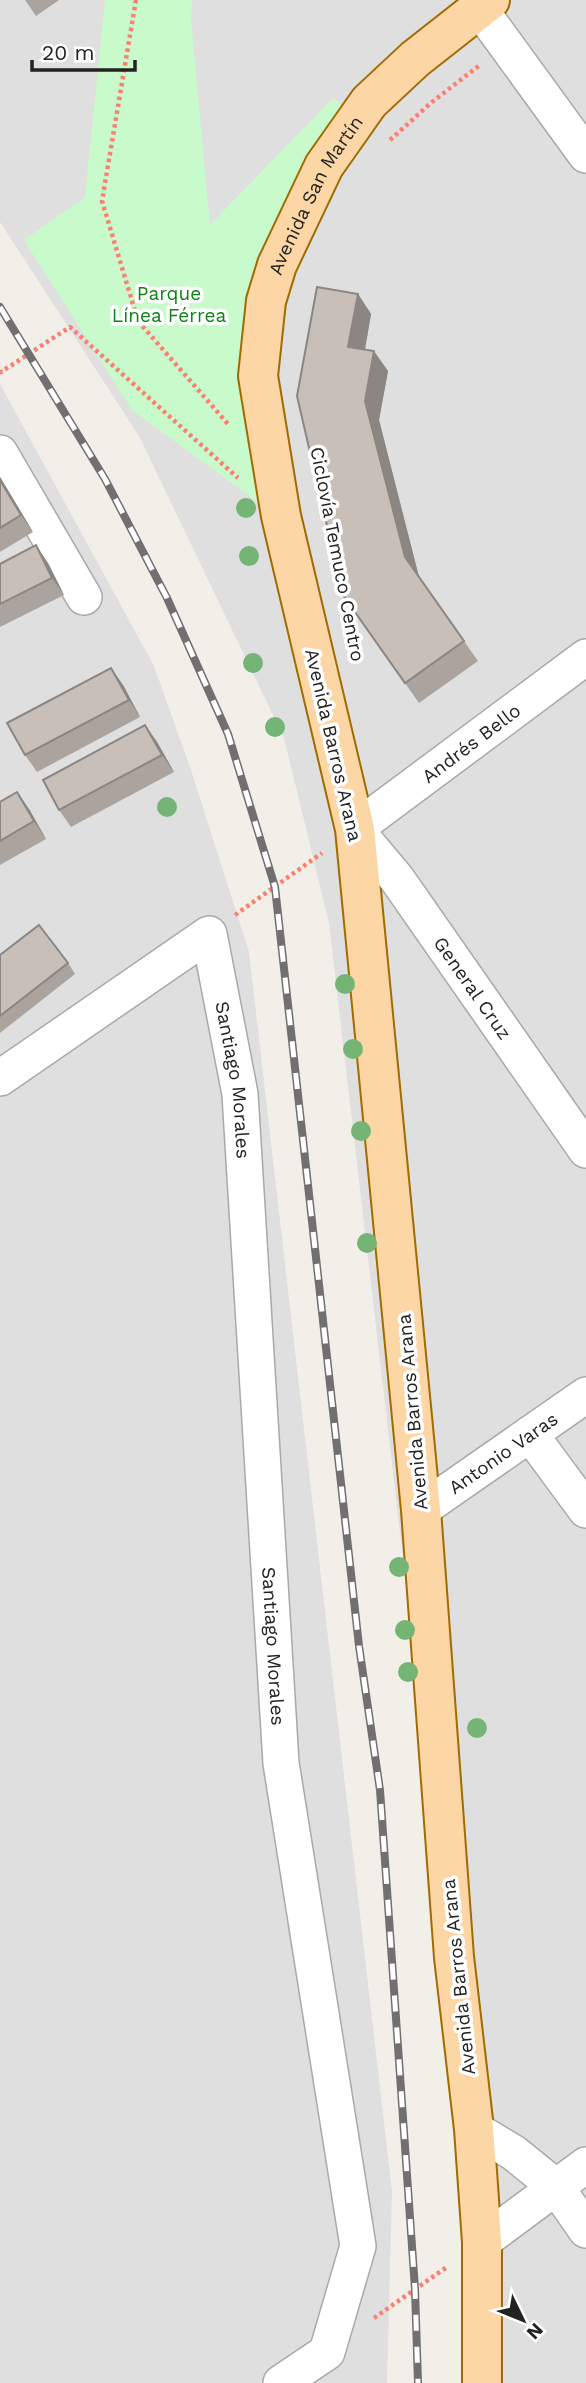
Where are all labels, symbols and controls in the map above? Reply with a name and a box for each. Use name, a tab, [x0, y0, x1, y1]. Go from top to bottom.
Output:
scale bar	[32, 28, 135, 72]
text: 20 m	[42, 40, 94, 65]
street label: Avenida San Martín	[264, 111, 368, 278]
park label: Parque Línea Férrea	[112, 282, 226, 327]
street label: Ciclovía Temuco Centro	[305, 445, 370, 663]
street label: Avenida Barros Arana	[300, 647, 367, 844]
street label: Andrés Bello	[417, 699, 525, 788]
street label: General Cruz	[429, 932, 516, 1044]
street label: Santiago Morales	[210, 999, 255, 1159]
street label: Avenida Barros Arana	[392, 1313, 433, 1511]
street label: Antonio Varas	[444, 1407, 562, 1499]
street label: Santiago Morales	[257, 1566, 290, 1726]
street label: Avenida Barros Arana	[437, 1878, 480, 2076]
north arrow	[488, 2285, 558, 2355]
text: N	[522, 2318, 548, 2344]

